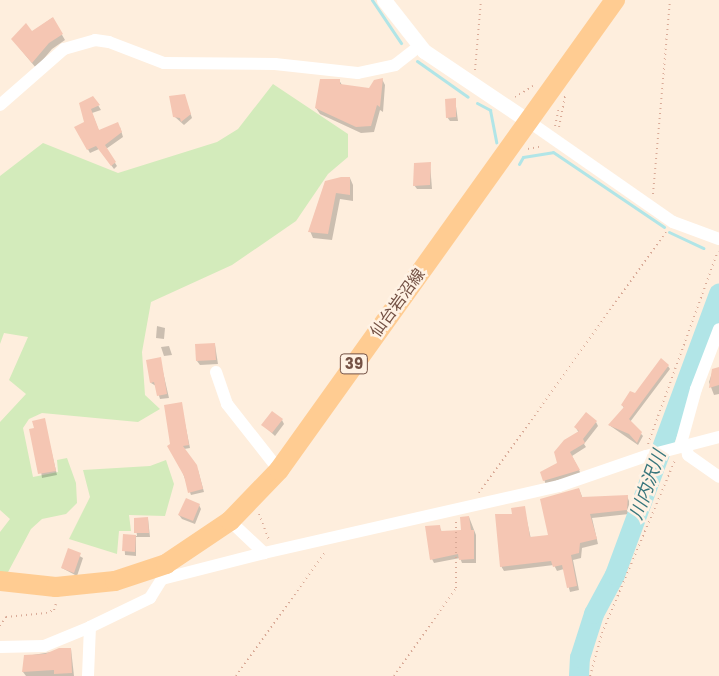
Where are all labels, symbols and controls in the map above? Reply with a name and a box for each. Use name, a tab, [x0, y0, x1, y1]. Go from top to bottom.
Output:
street label: 仙台岩沼線	[367, 265, 429, 341]
road number: 39	[339, 352, 369, 376]
water label: 川内沢川	[626, 447, 670, 523]

